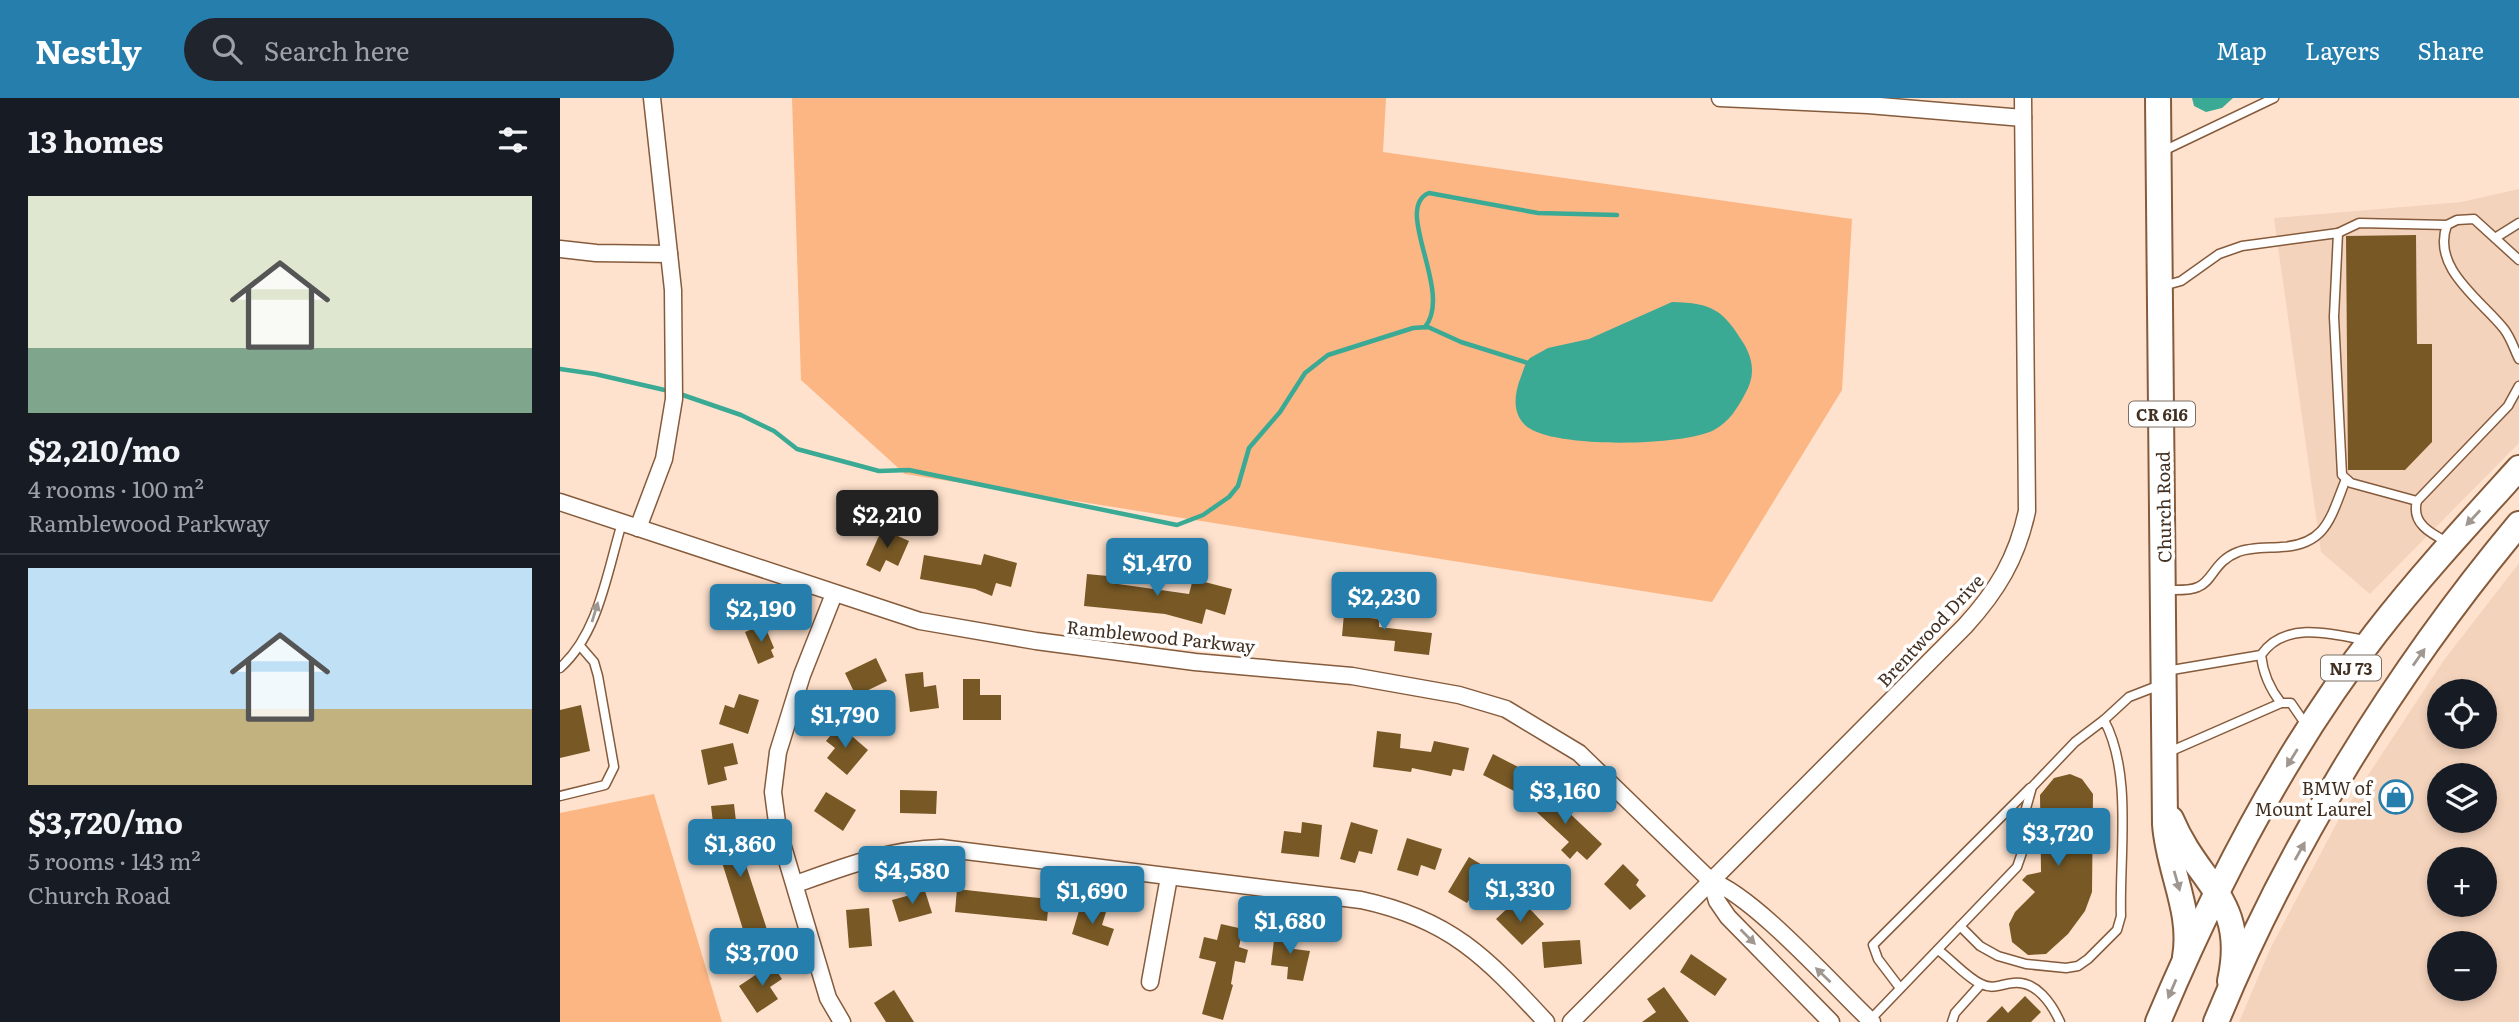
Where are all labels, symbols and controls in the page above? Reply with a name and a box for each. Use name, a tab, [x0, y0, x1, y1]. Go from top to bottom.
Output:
search box	[184, 18, 674, 81]
text: Nestly	[35, 25, 142, 74]
icon: search	[208, 30, 246, 68]
text: Search here	[264, 30, 410, 69]
text: Map	[2216, 32, 2267, 67]
text: Layers	[2305, 32, 2379, 67]
text: Share	[2417, 32, 2484, 67]
text: 13 homes	[28, 118, 164, 162]
icon: filters	[494, 121, 532, 159]
icon: home	[217, 242, 343, 368]
road number: CR 616	[2129, 402, 2195, 426]
text: $2,210/mo	[28, 427, 180, 471]
street label: Church Road	[2149, 451, 2177, 563]
text: 4 rooms · 100 m²	[28, 471, 204, 505]
pin: $2,210	[830, 490, 944, 550]
text: $2,210	[852, 496, 922, 530]
text: Ramblewood Parkway	[28, 505, 270, 539]
one-way arrow	[2465, 509, 2481, 526]
pin: $1,470	[1100, 538, 1214, 598]
text: $1,470	[1122, 544, 1192, 578]
street label: Brentwood Drive	[1870, 567, 1990, 693]
pin: $2,230	[1327, 573, 1441, 632]
text: $2,230	[1348, 578, 1420, 612]
pin: $2,190	[704, 584, 818, 644]
text: $2,190	[726, 590, 796, 624]
one-way arrow	[590, 601, 600, 622]
street label: Ramblewood Parkway	[1065, 613, 1257, 659]
icon: home	[217, 614, 343, 740]
one-way arrow	[2412, 648, 2426, 666]
road number: NJ 73	[2321, 656, 2381, 680]
map controls	[2427, 679, 2497, 1001]
button: locate	[2427, 679, 2497, 749]
pin: $1,790	[788, 690, 902, 750]
text: $1,790	[811, 696, 879, 730]
one-way arrow	[2286, 748, 2299, 767]
button: layers	[2427, 763, 2497, 833]
pin: $3,160	[1508, 766, 1622, 826]
text: $3,160	[1529, 772, 1601, 806]
place label: BMW of Mount Laurel	[2255, 774, 2374, 822]
shop icon: BMW of Mount Laurel	[2377, 778, 2415, 816]
text: $3,720/mo	[28, 799, 183, 843]
pin: $3,720	[2001, 808, 2115, 868]
text: $3,720	[2022, 814, 2094, 848]
pin: $1,860	[683, 820, 797, 879]
text: $1,860	[704, 825, 776, 859]
one-way arrow	[2294, 841, 2306, 861]
text: 5 rooms · 143 m²	[28, 843, 201, 877]
pin: $4,580	[855, 846, 969, 906]
button: +	[2427, 847, 2497, 917]
text: $4,580	[874, 852, 950, 886]
pin: $1,330	[1463, 864, 1577, 924]
pin: $1,690	[1035, 866, 1149, 926]
text: $1,330	[1485, 870, 1555, 904]
one-way arrow	[2172, 871, 2182, 892]
text: $1,690	[1056, 872, 1128, 906]
text: Church Road	[28, 877, 171, 911]
pin: $1,680	[1233, 896, 1347, 956]
text: $1,680	[1254, 902, 1326, 936]
pin: $3,700	[705, 928, 819, 988]
one-way arrow	[1739, 928, 1756, 945]
button: −	[2427, 931, 2497, 1001]
text: $3,700	[725, 934, 799, 968]
one-way arrow	[1815, 967, 1832, 983]
one-way arrow	[2166, 979, 2177, 1000]

